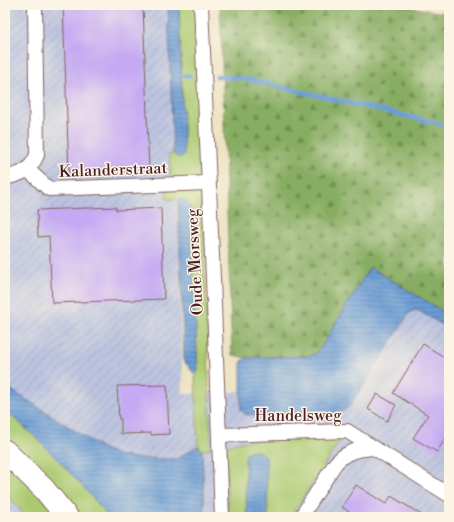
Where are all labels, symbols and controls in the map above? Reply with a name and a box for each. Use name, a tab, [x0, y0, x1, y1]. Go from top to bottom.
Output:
street label: Kalanderstraat	[59, 158, 168, 182]
street label: Oude Morsweg	[182, 207, 208, 316]
street label: Handelsweg	[255, 406, 342, 426]

